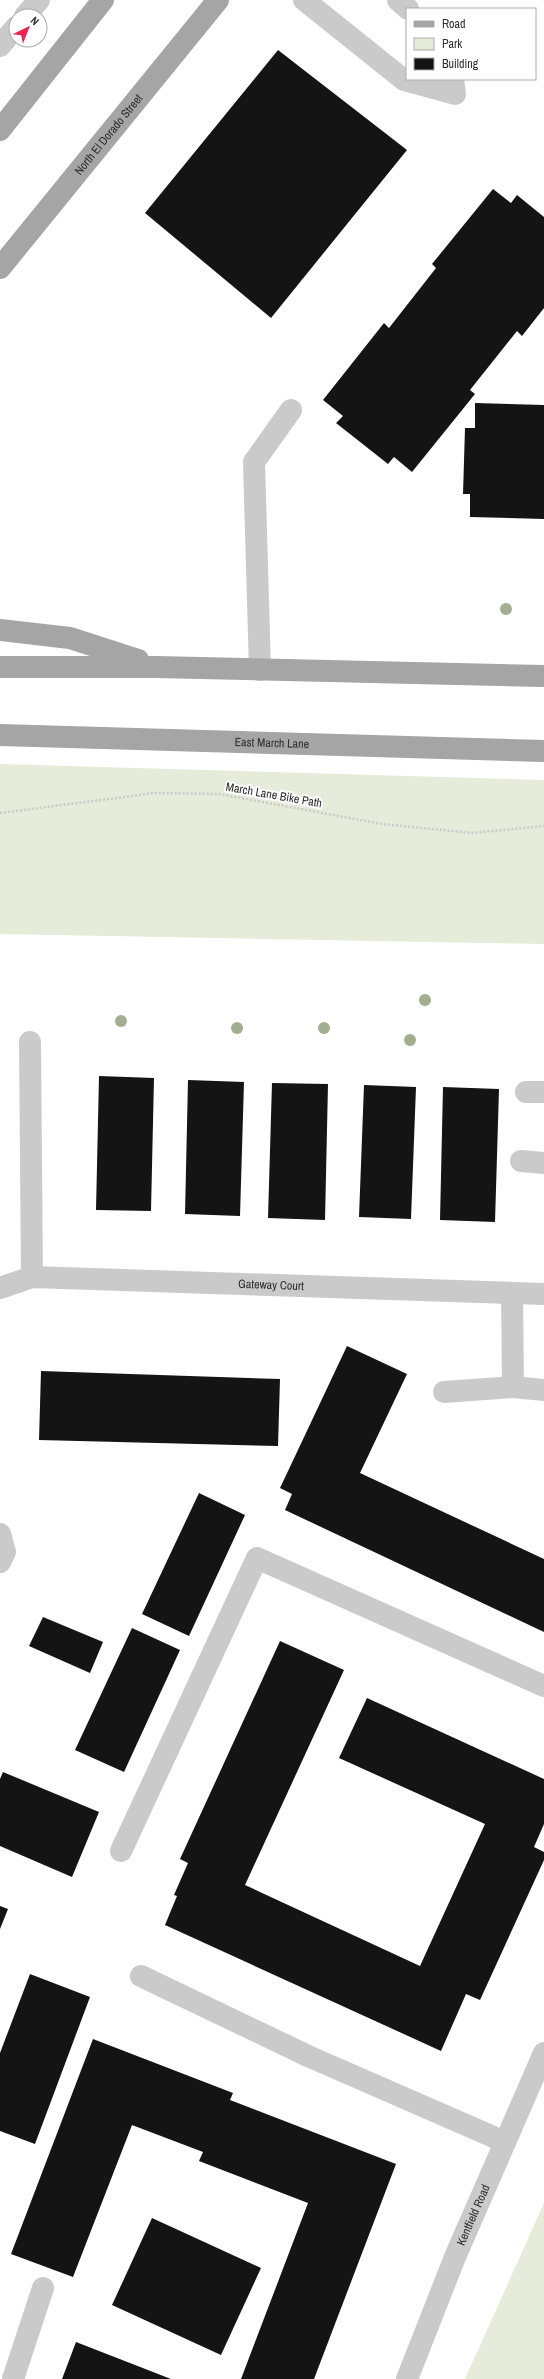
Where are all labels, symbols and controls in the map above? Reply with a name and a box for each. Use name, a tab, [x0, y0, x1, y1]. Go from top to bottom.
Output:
north arrow	[8, 8, 48, 48]
legend	[406, 8, 536, 80]
text: N	[28, 13, 42, 28]
text: Road	[442, 16, 466, 32]
text: Park	[442, 36, 462, 52]
text: Building	[442, 56, 479, 72]
street label: North El Dorado Street	[71, 91, 146, 178]
street label: East March Lane	[234, 734, 309, 752]
street label: March Lane Bike Path	[225, 779, 323, 811]
street label: Gateway Court	[238, 1276, 304, 1294]
street label: Kentfield Road	[453, 2182, 494, 2248]

